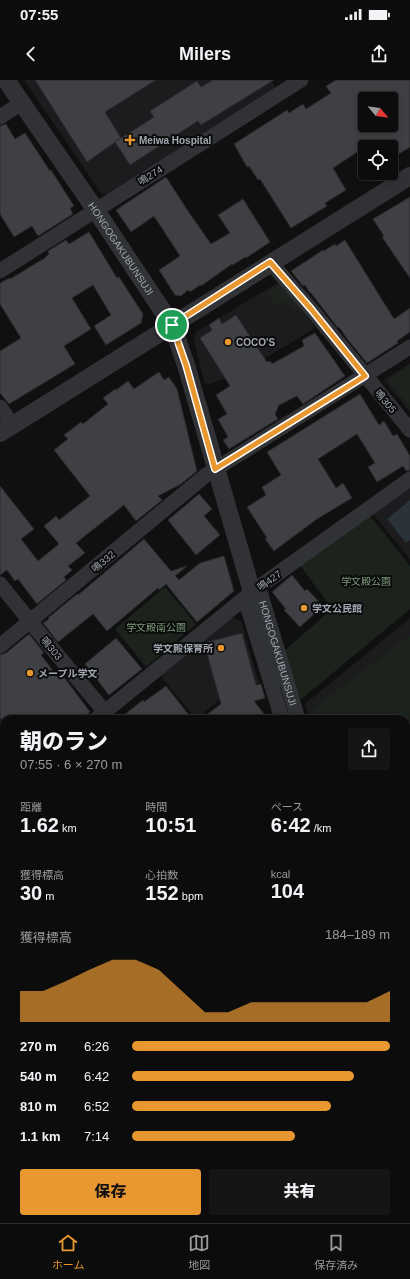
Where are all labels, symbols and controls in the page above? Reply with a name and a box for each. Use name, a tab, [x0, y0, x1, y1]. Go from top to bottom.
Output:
text: 07:55	[20, 6, 58, 23]
icon: back	[20, 43, 42, 65]
icon: share	[368, 43, 390, 65]
text: Milers	[179, 44, 231, 64]
north arrow	[358, 92, 398, 132]
map controls	[358, 92, 398, 180]
marker: Meiwa Hospital	[124, 134, 136, 146]
place label: Meiwa Hospital	[139, 135, 211, 146]
button: locate	[358, 140, 398, 180]
street label: 鳴274	[136, 163, 165, 187]
street label: HONGOGAKUBUNSUJI	[86, 200, 155, 297]
pin	[155, 308, 189, 342]
icon: arrive	[161, 314, 183, 336]
marker: COCO'S	[223, 337, 233, 347]
place label: COCO'S	[236, 337, 275, 348]
street label: 鳴305	[373, 388, 399, 415]
street label: 鳴332	[90, 548, 117, 574]
street label: 鳴427	[255, 568, 284, 593]
park label: 学文殿公園	[341, 576, 391, 587]
street label: HONGOGAKUBUNSUJI	[257, 599, 299, 707]
marker: 学文公民館	[299, 603, 309, 613]
place label: 学文公民館	[312, 603, 362, 614]
park label: 学文殿南公園	[126, 622, 186, 633]
street label: 鳴303	[39, 634, 65, 662]
place label: 学文殿保育所	[153, 643, 213, 654]
marker: 学文殿保育所	[216, 643, 226, 653]
marker: メープル学文	[25, 668, 35, 678]
place label: メープル学文	[38, 668, 97, 679]
button: share	[348, 728, 390, 770]
text: 朝のラン	[20, 729, 108, 754]
text: 07:55 · 6 × 270 m	[20, 757, 122, 772]
text: 距離	[20, 801, 42, 813]
text: 時間	[145, 801, 167, 813]
text: ペース	[271, 801, 303, 813]
text: 1.62	[20, 814, 59, 836]
text: 10:51	[145, 814, 196, 836]
text: 6:42	[271, 814, 311, 836]
text: km	[59, 822, 77, 834]
text: /km	[311, 822, 331, 834]
text: kcal	[271, 868, 290, 880]
text: 獲得標高	[20, 869, 64, 881]
text: 心拍数	[145, 869, 178, 881]
text: 104	[271, 880, 304, 902]
text: 30	[20, 882, 42, 904]
text: 152	[145, 882, 179, 904]
text: m	[42, 890, 54, 902]
text: bpm	[179, 890, 203, 902]
text: 184–189 m	[325, 927, 390, 942]
text: 獲得標高	[20, 930, 72, 945]
text: 270 m	[20, 1039, 57, 1054]
text: 6:26	[84, 1039, 109, 1054]
text: 540 m	[20, 1069, 57, 1084]
text: 6:42	[84, 1069, 109, 1084]
text: 810 m	[20, 1099, 57, 1114]
text: 6:52	[84, 1099, 109, 1114]
text: 1.1 km	[20, 1129, 60, 1144]
text: 7:14	[84, 1129, 109, 1144]
button: 保存	[20, 1169, 201, 1215]
button: 共有	[209, 1169, 390, 1215]
tab: ホーム	[52, 1232, 85, 1272]
tab: 地図	[188, 1232, 210, 1272]
tab: 保存済み	[314, 1232, 358, 1272]

